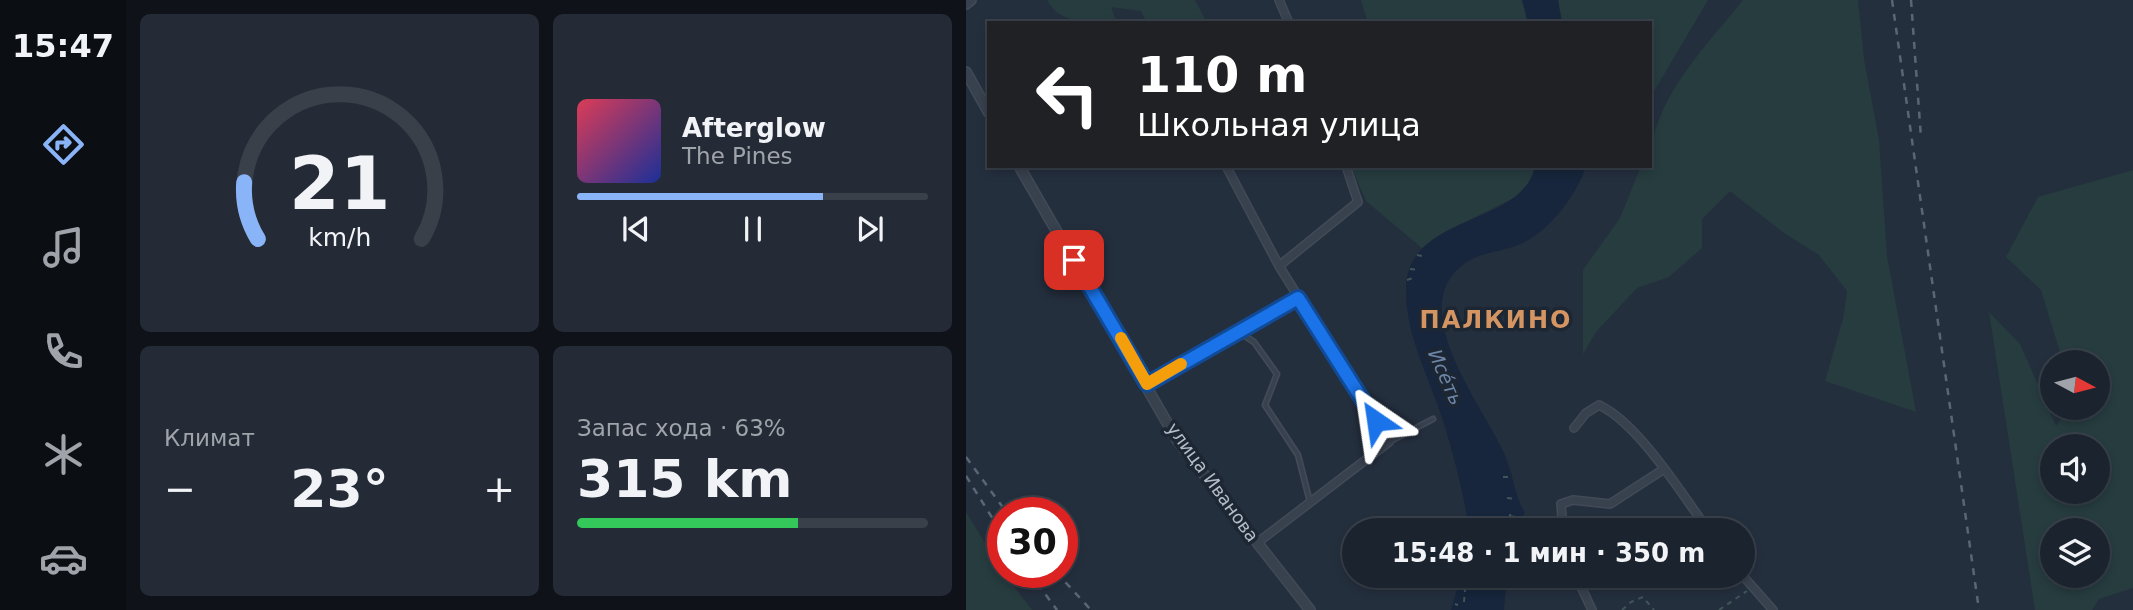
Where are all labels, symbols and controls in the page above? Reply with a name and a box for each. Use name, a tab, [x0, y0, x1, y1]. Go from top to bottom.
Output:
text: 15:47	[12, 27, 114, 65]
text: 110 m	[1137, 47, 1307, 104]
icon: left	[1022, 49, 1113, 140]
text: Школьная улица	[1137, 106, 1421, 144]
text: Afterglow	[682, 113, 826, 143]
icon: directions	[39, 120, 88, 169]
text: 21	[289, 142, 390, 227]
text: The Pines	[682, 143, 793, 169]
icon: previous	[617, 210, 655, 248]
icon: pause	[734, 210, 772, 248]
icon: next	[851, 210, 889, 248]
icon: music	[39, 223, 88, 272]
text: km/h	[308, 223, 371, 252]
pin	[1044, 230, 1104, 290]
icon: arrive	[1055, 241, 1093, 279]
district label: ПАЛКИНО	[1420, 306, 1572, 334]
icon: phone	[39, 327, 88, 376]
water label: Исе́ть	[1424, 346, 1468, 408]
north arrow	[2040, 350, 2110, 420]
map controls	[2040, 350, 2110, 588]
position arrow	[1339, 384, 1413, 458]
text: Запас хода · 63%	[577, 415, 786, 441]
street label: улица Иванова	[1163, 418, 1263, 546]
text: Климат	[164, 425, 255, 451]
icon: climate	[39, 430, 88, 479]
button: sound	[2040, 434, 2110, 504]
text: 315 km	[577, 449, 792, 509]
text: 23°	[290, 459, 389, 519]
text: −	[164, 467, 196, 511]
text: +	[483, 467, 515, 511]
speed limit sign: 30	[987, 497, 1078, 588]
button: layers	[2040, 518, 2110, 588]
icon: car	[39, 534, 88, 583]
text: 15:48 · 1 мин · 350 m	[1392, 538, 1705, 568]

